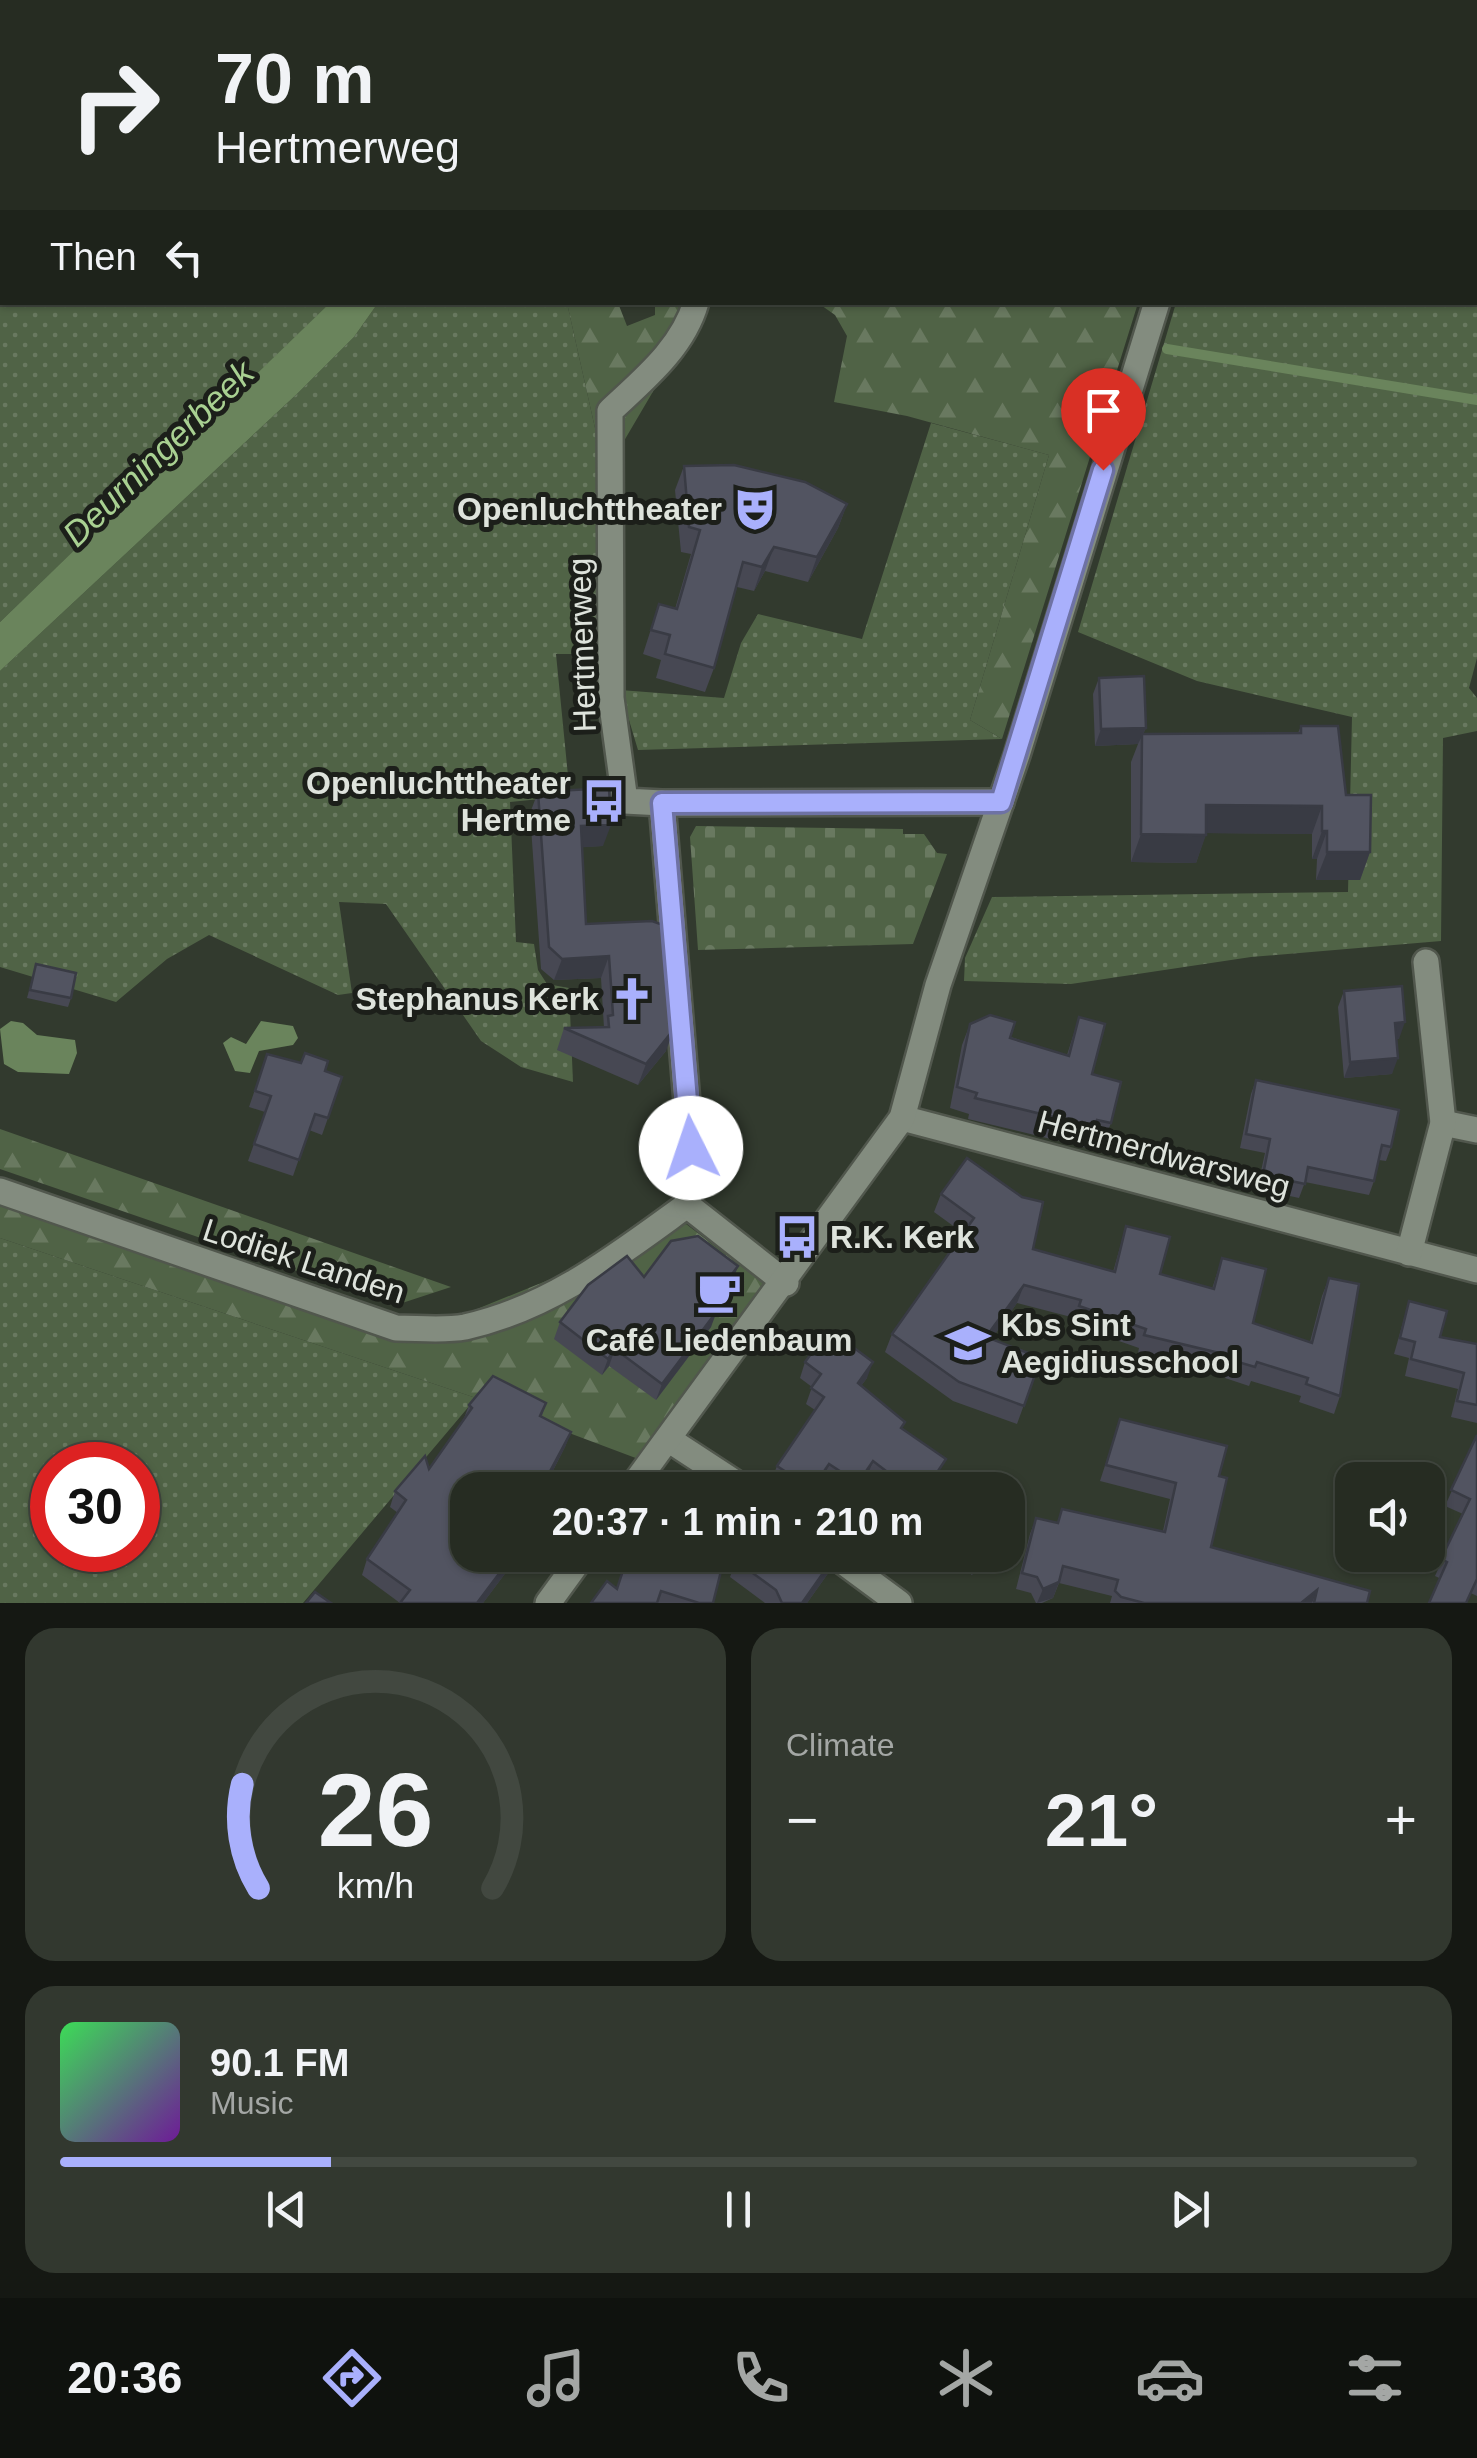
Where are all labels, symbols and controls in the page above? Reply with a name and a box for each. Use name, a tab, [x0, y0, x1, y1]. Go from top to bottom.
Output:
icon: right	[50, 40, 180, 170]
text: 70 m	[215, 40, 375, 118]
text: Hertmerweg	[215, 122, 460, 173]
icon: left	[157, 230, 212, 285]
text: Then	[50, 236, 137, 278]
water label: Deurningerbeek	[55, 351, 262, 554]
pin	[1061, 368, 1146, 471]
icon: arrive	[1076, 383, 1131, 438]
theatre icon: Openluchttheater	[731, 485, 779, 533]
place label: Openluchttheater	[457, 491, 722, 527]
street label: Hertmerweg	[561, 557, 603, 733]
place label: Openluchttheater Hertme	[306, 765, 571, 838]
bus stop icon: Openluchttheater Hertme	[580, 777, 628, 825]
church icon: Stephanus Kerk	[608, 975, 656, 1023]
place label: Stephanus Kerk	[355, 981, 599, 1017]
position arrow	[639, 1096, 743, 1200]
street label: Hertmerdwarsweg	[1034, 1103, 1294, 1205]
street label: Lodiek Landen	[199, 1211, 409, 1311]
bus stop icon: R.K. Kerk	[773, 1213, 821, 1261]
place label: R.K. Kerk	[830, 1219, 974, 1255]
cafe icon: Café Liedenbaum	[695, 1268, 743, 1316]
place label: Kbs Sint Aegidiusschool	[1001, 1307, 1239, 1380]
school or university icon: Kbs Sint Aegidiusschool	[944, 1319, 992, 1367]
place label: Café Liedenbaum	[586, 1322, 852, 1358]
speed limit sign: 30	[30, 1442, 160, 1572]
map controls	[1335, 1462, 1445, 1572]
button: sound	[1335, 1462, 1445, 1572]
text: 20:37 · 1 min · 210 m	[552, 1501, 923, 1543]
text: Climate	[786, 1727, 894, 1763]
text: 26	[318, 1752, 433, 1868]
text: 21°	[1045, 1778, 1158, 1862]
text: −	[786, 1789, 818, 1851]
text: +	[1385, 1789, 1417, 1851]
text: km/h	[337, 1866, 414, 1906]
text: 90.1 FM	[210, 2042, 349, 2084]
text: Music	[210, 2085, 294, 2121]
icon: previous	[259, 2182, 314, 2237]
icon: pause	[711, 2182, 766, 2237]
icon: next	[1163, 2182, 1218, 2237]
icon: directions	[317, 2343, 387, 2413]
icon: music	[521, 2343, 591, 2413]
icon: phone	[726, 2343, 796, 2413]
icon: climate	[931, 2343, 1001, 2413]
icon: car	[1135, 2343, 1205, 2413]
icon: filters	[1340, 2343, 1410, 2413]
text: 20:36	[67, 2352, 182, 2403]

